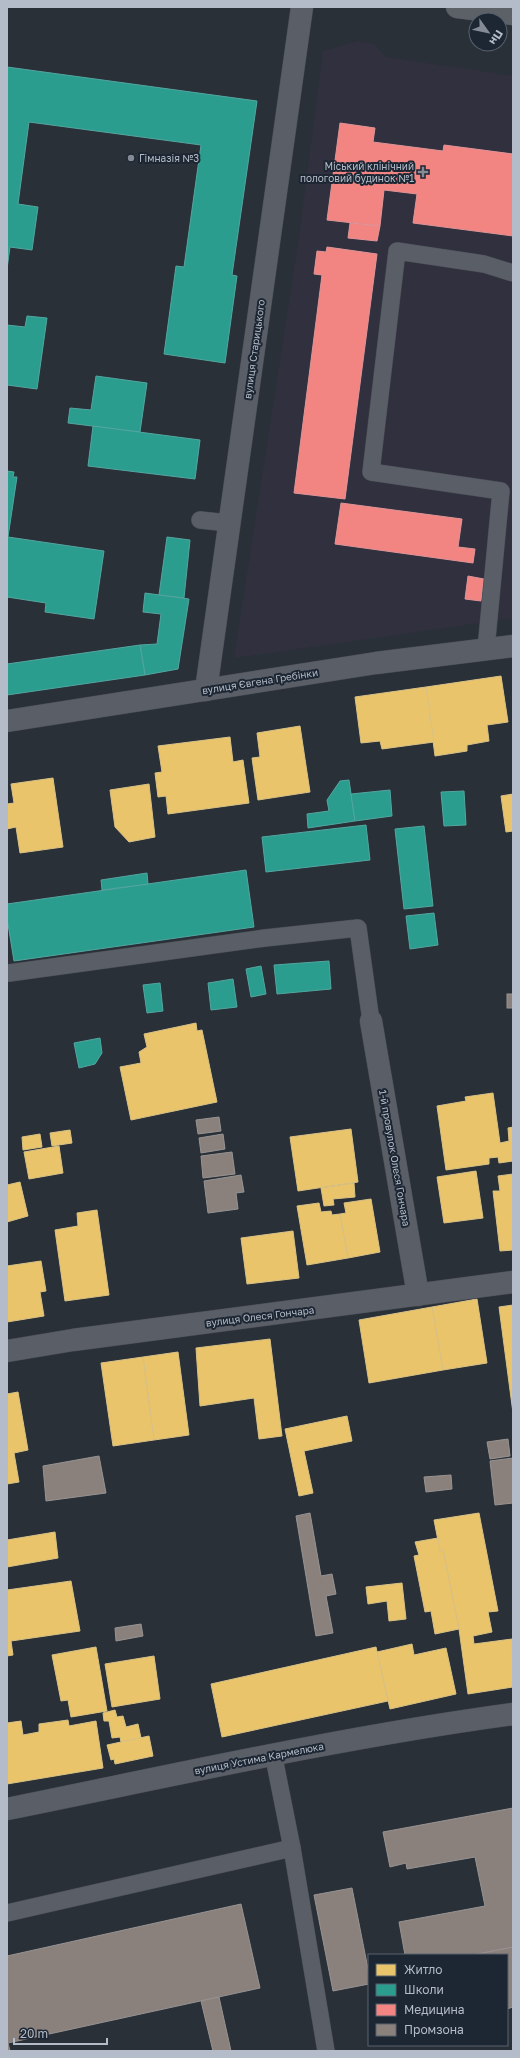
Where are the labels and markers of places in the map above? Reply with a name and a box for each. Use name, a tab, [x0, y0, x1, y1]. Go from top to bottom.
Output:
place label: Гімназія №3	[139, 152, 199, 164]
marker: Гімназія №3	[126, 153, 136, 163]
place label: Міський клінічний пологовий будинок №1	[300, 160, 414, 184]
marker: Міський клінічний пологовий будинок №1	[417, 166, 429, 178]

